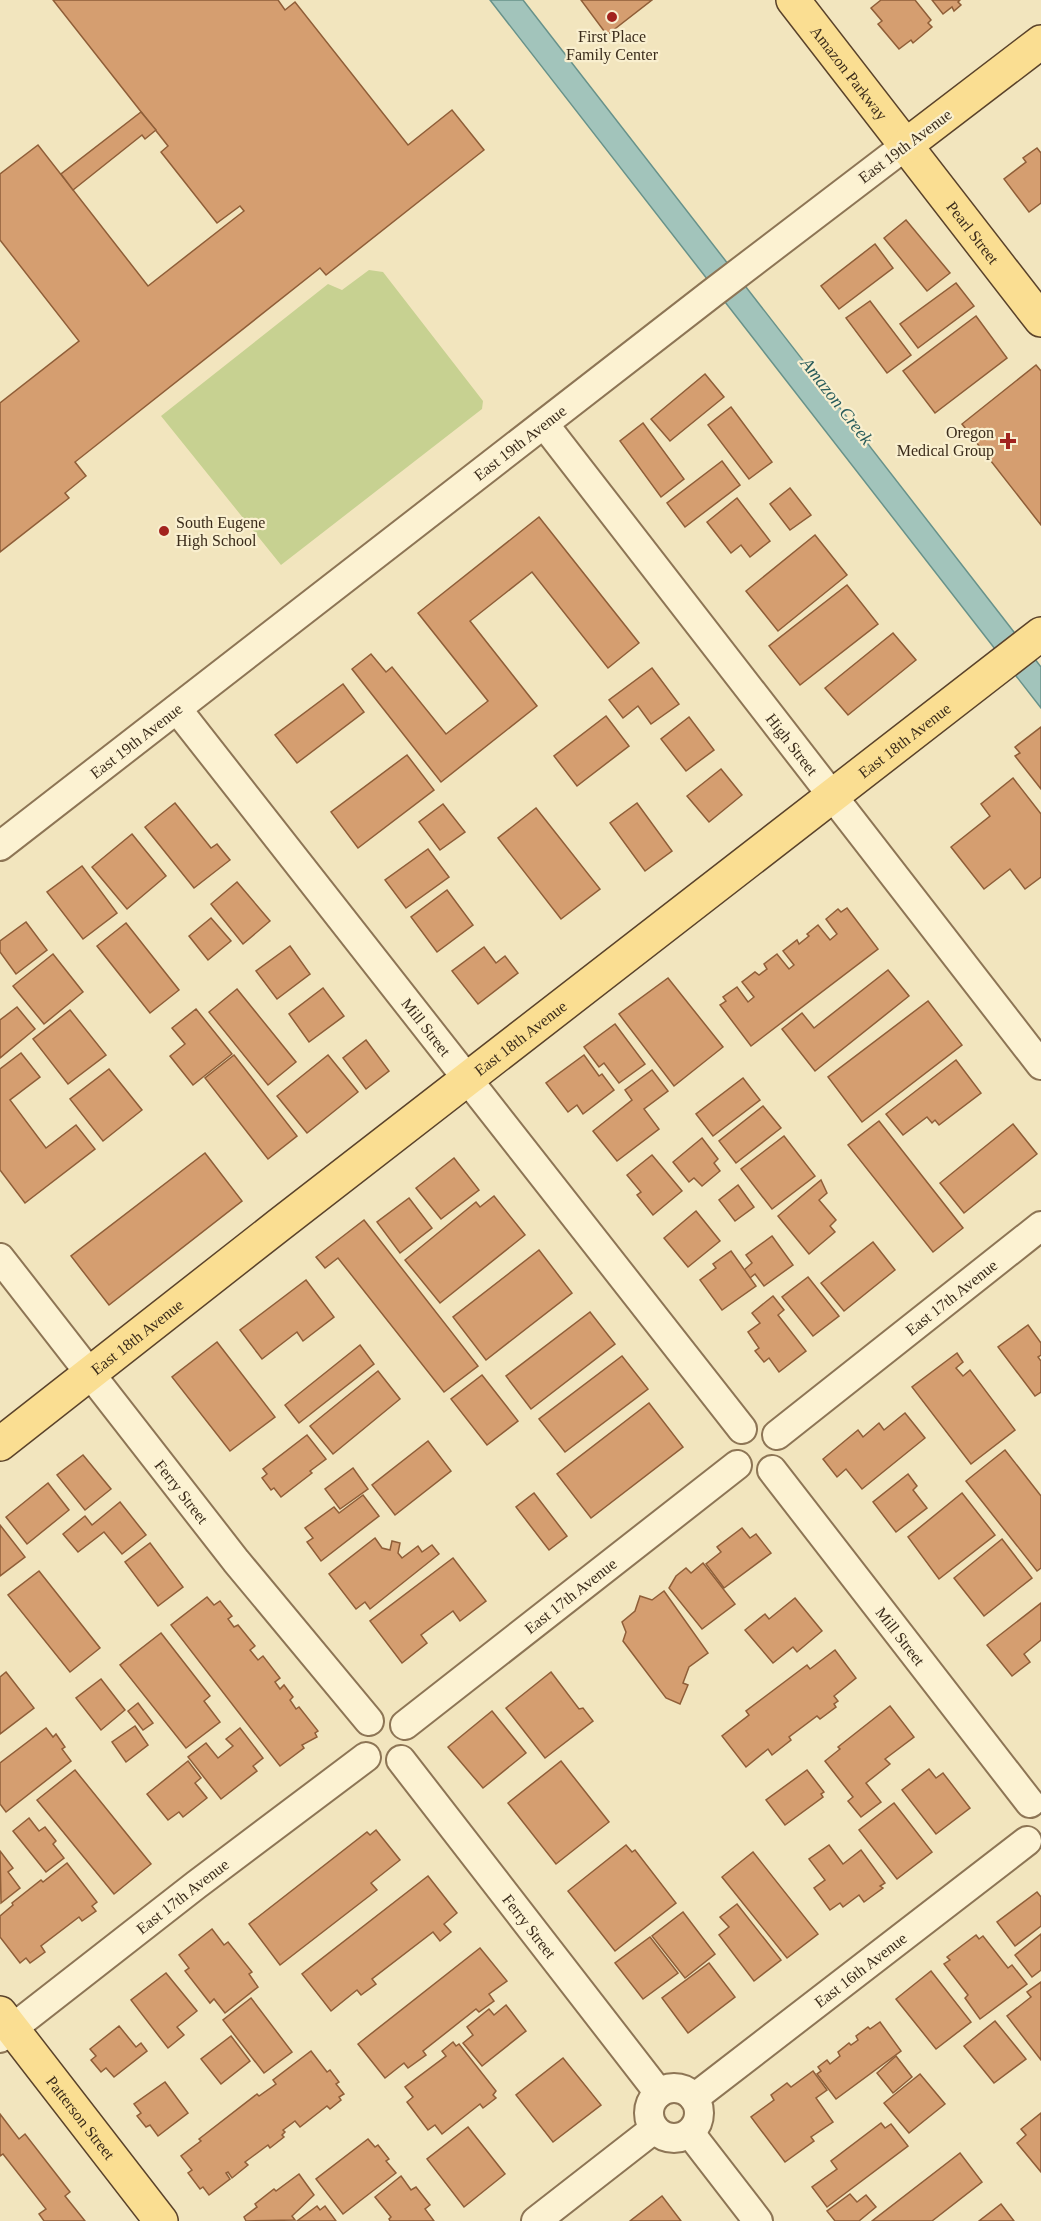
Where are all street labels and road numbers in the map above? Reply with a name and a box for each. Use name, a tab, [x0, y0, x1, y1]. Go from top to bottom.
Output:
street label: Amazon Parkway	[808, 22, 891, 124]
street label: East 19th Avenue	[855, 106, 955, 186]
street label: Pearl Street	[944, 198, 1003, 267]
street label: East 19th Avenue	[470, 402, 569, 483]
street label: East 18th Avenue	[855, 699, 954, 781]
street label: East 19th Avenue	[87, 700, 185, 782]
street label: High Street	[763, 710, 822, 779]
street label: Mill Street	[398, 994, 455, 1060]
street label: East 18th Avenue	[471, 997, 570, 1079]
street label: East 17th Avenue	[902, 1256, 1000, 1339]
street label: East 18th Avenue	[88, 1295, 186, 1378]
street label: Ferry Street	[152, 1456, 212, 1527]
street label: East 17th Avenue	[521, 1554, 620, 1637]
street label: Mill Street	[873, 1604, 929, 1669]
street label: East 17th Avenue	[133, 1855, 232, 1937]
street label: Ferry Street	[500, 1891, 560, 1962]
street label: East 16th Avenue	[811, 1929, 910, 2011]
street label: Patterson Street	[43, 2072, 119, 2163]

